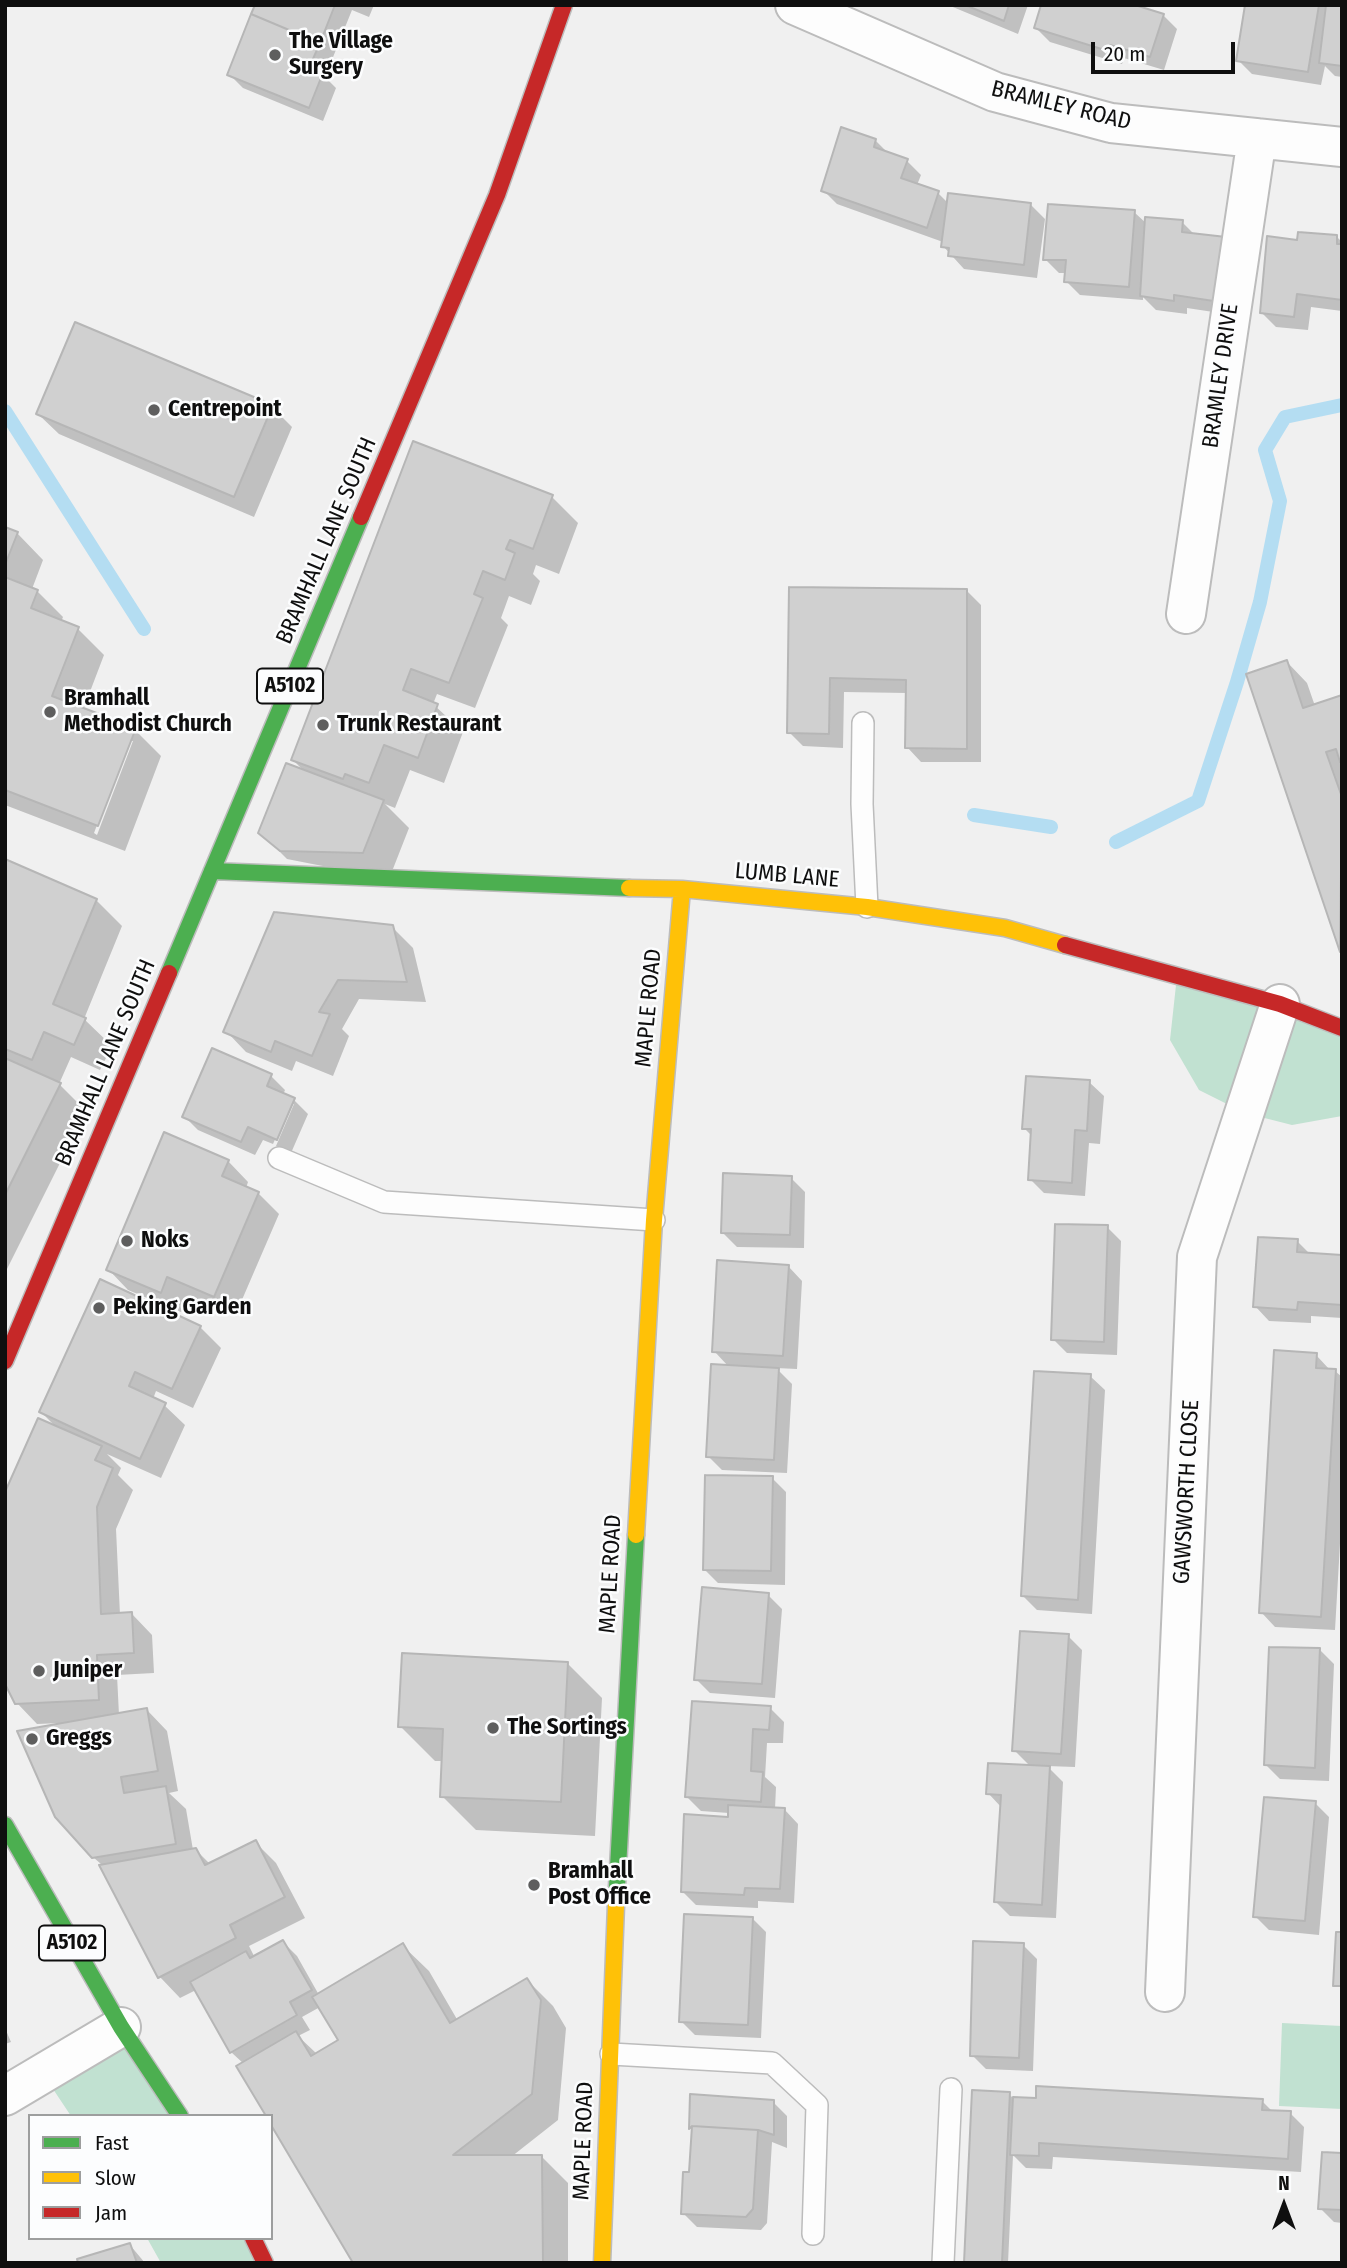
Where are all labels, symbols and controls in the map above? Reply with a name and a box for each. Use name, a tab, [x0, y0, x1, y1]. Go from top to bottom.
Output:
place label: The Village Surgery	[289, 28, 393, 82]
scale bar	[1095, 28, 1238, 72]
text: 20 m	[1104, 41, 1145, 67]
marker: The Village Surgery	[267, 47, 283, 63]
street label: BRAMLEY ROAD	[988, 75, 1134, 137]
street label: BRAMLEY DRIVE	[1197, 302, 1245, 450]
place label: Centrepoint	[168, 396, 282, 424]
marker: Centrepoint	[146, 402, 162, 418]
street label: BRAMHALL LANE SOUTH	[271, 434, 383, 648]
road number: A5102	[257, 668, 323, 704]
place label: Bramhall Methodist Church	[64, 685, 232, 739]
marker: Bramhall Methodist Church	[42, 704, 58, 720]
place label: Trunk Restaurant	[337, 711, 501, 739]
marker: Trunk Restaurant	[315, 717, 331, 733]
street label: LUMB LANE	[734, 858, 840, 894]
street label: MAPLE ROAD	[630, 948, 668, 1068]
street label: BRAMHALL LANE SOUTH	[50, 956, 162, 1170]
place label: Noks	[141, 1227, 189, 1255]
marker: Noks	[119, 1233, 135, 1249]
place label: Peking Garden	[113, 1294, 251, 1322]
marker: Peking Garden	[91, 1300, 107, 1316]
street label: GAWSWORTH CLOSE	[1168, 1399, 1206, 1585]
street label: MAPLE ROAD	[594, 1514, 628, 1634]
place label: Juniper	[53, 1657, 122, 1685]
marker: Juniper	[31, 1663, 47, 1679]
place label: The Sortings	[507, 1714, 627, 1742]
marker: The Sortings	[485, 1720, 501, 1736]
place label: Greggs	[46, 1725, 112, 1753]
marker: Greggs	[24, 1731, 40, 1747]
place label: Bramhall Post Office	[548, 1858, 651, 1912]
marker: Bramhall Post Office	[526, 1877, 542, 1893]
road number: A5102	[39, 1926, 105, 1960]
street label: MAPLE ROAD	[568, 2081, 600, 2201]
legend	[28, 2114, 273, 2240]
text: Fast	[95, 2130, 129, 2156]
text: Slow	[95, 2165, 136, 2191]
north arrow	[1249, 2170, 1319, 2240]
text: N	[1278, 2172, 1290, 2195]
text: Jam	[95, 2200, 127, 2226]

